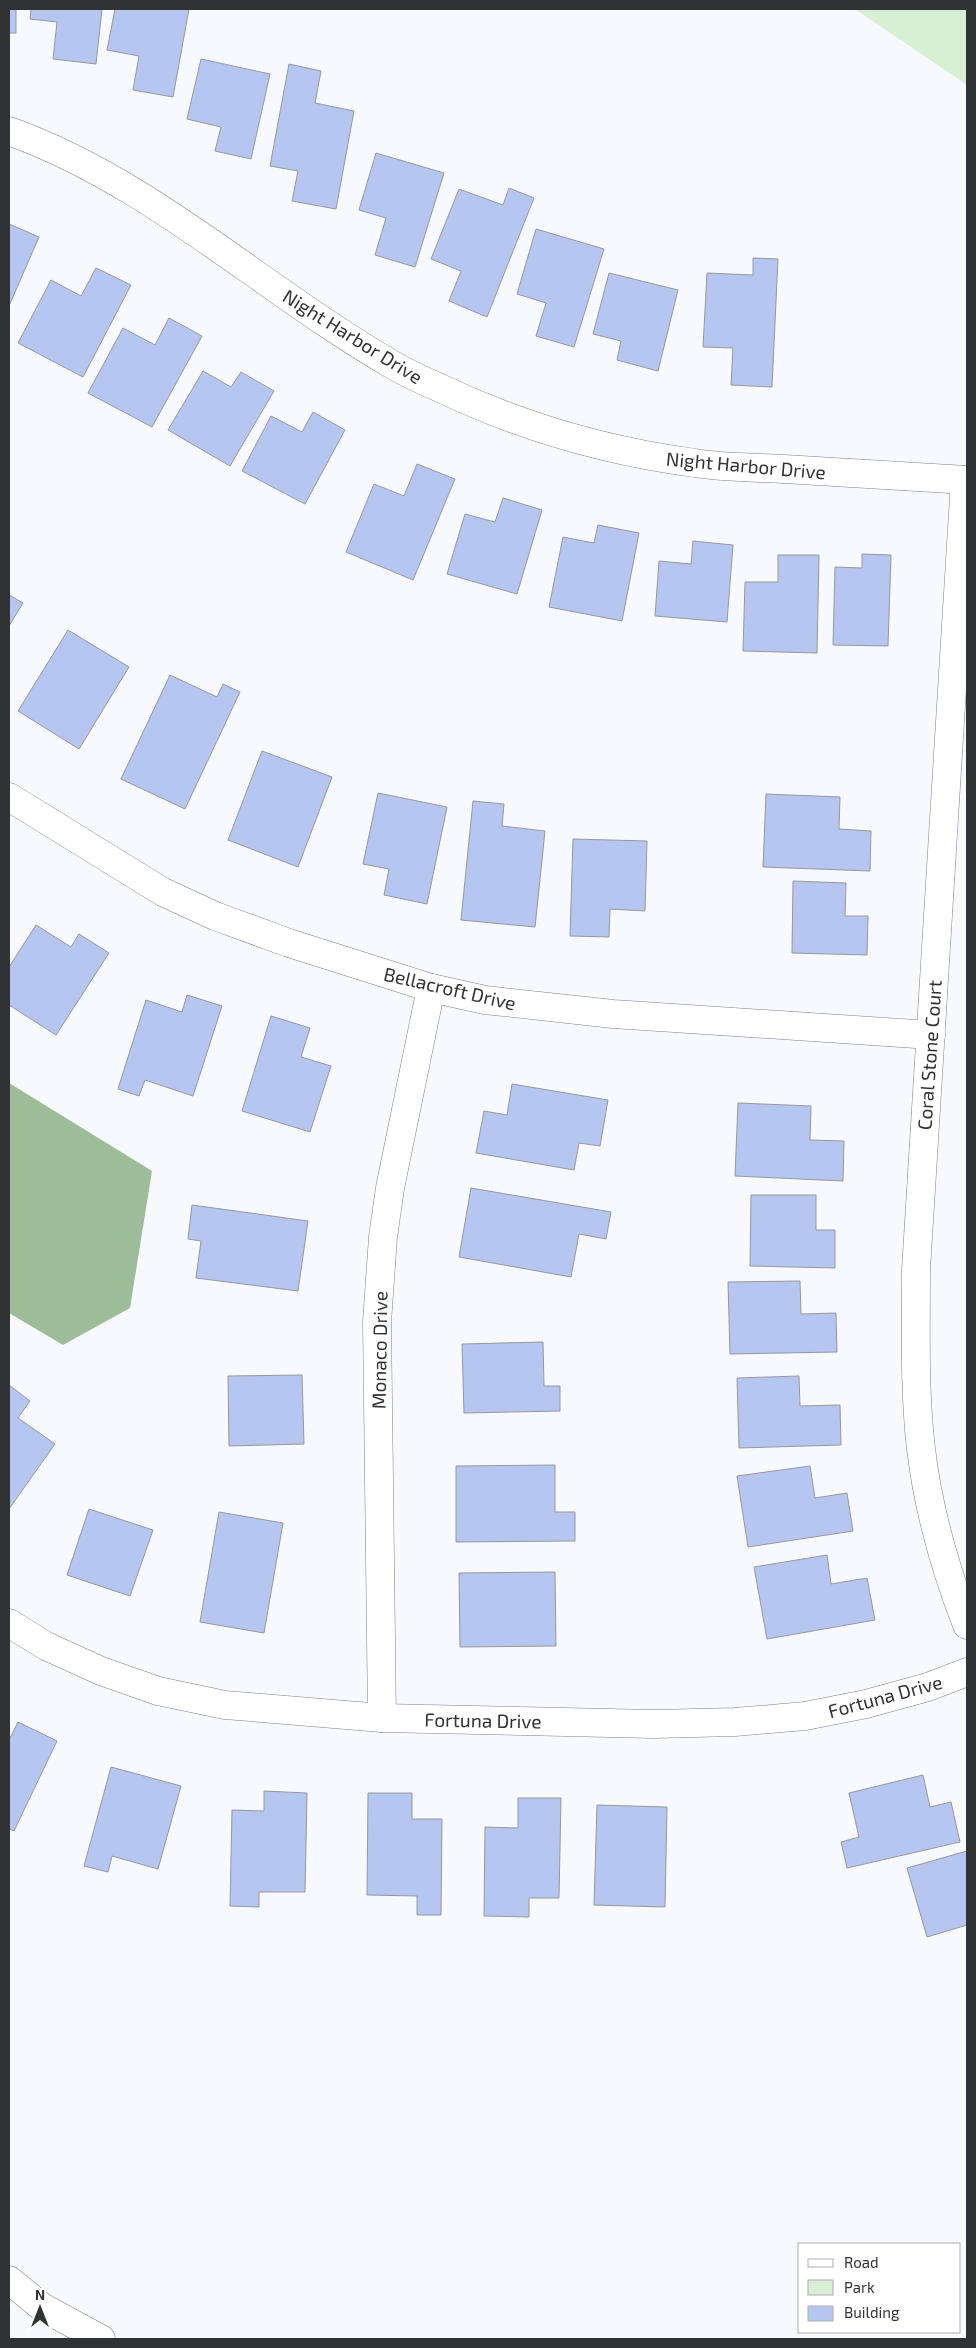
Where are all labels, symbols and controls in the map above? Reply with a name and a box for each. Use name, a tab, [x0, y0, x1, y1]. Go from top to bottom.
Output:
street label: Night Harbor Drive	[279, 284, 427, 388]
street label: Night Harbor Drive	[665, 447, 827, 483]
street label: Bellacroft Drive	[382, 962, 518, 1014]
street label: Coral Stone Court	[912, 979, 946, 1131]
street label: Monaco Drive	[366, 1291, 392, 1409]
street label: Fortuna Drive	[825, 1670, 945, 1722]
street label: Fortuna Drive	[424, 1707, 542, 1733]
legend	[798, 2243, 961, 2333]
text: Road	[844, 2253, 879, 2271]
text: Park	[844, 2278, 875, 2296]
north arrow	[15, 2283, 65, 2333]
text: N	[35, 2286, 45, 2303]
text: Building	[844, 2303, 900, 2321]

